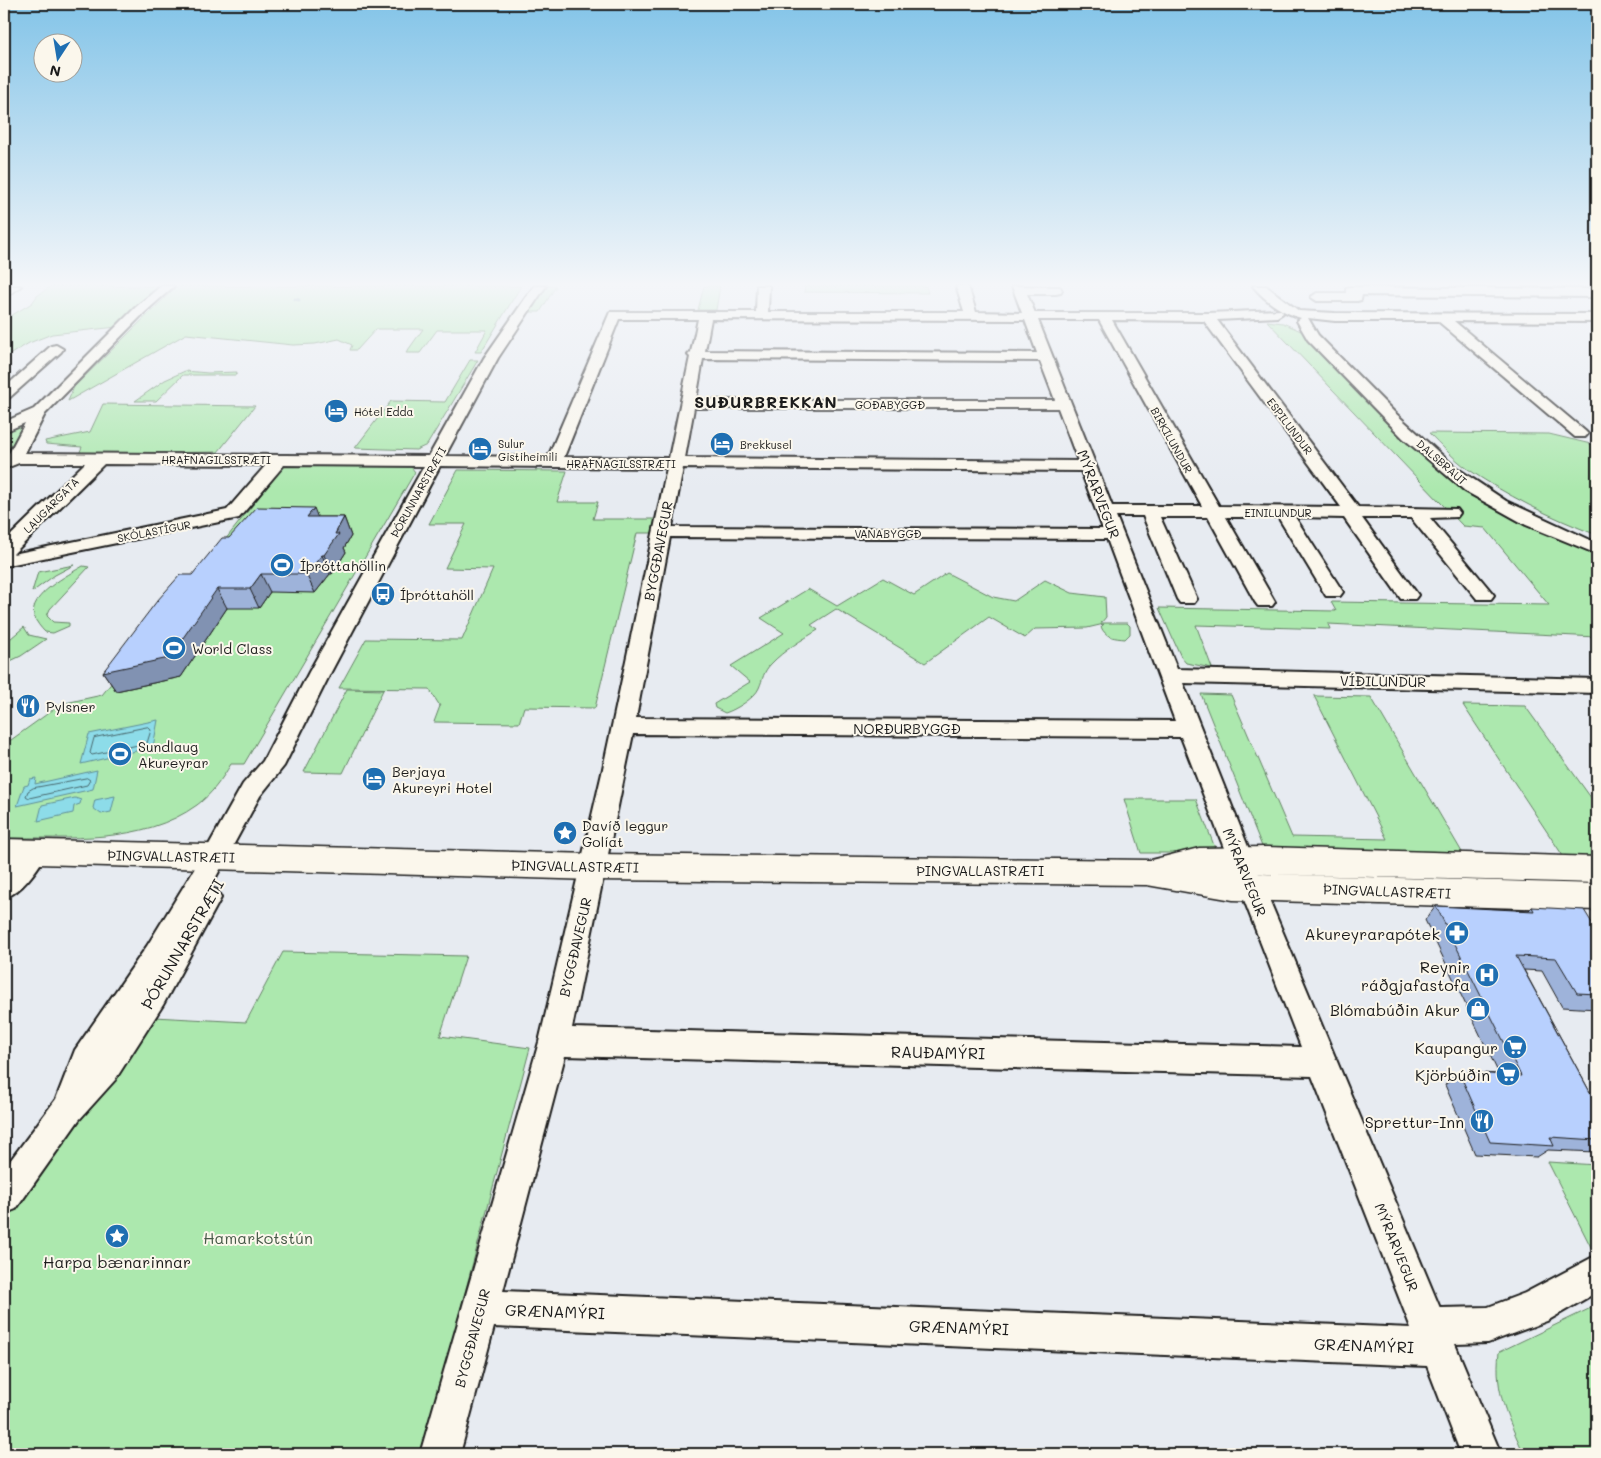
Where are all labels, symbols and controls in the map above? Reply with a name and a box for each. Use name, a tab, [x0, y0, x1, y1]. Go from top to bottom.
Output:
north arrow	[32, 32, 82, 82]
text: N	[48, 61, 62, 82]
district label: SUÐURBREKKAN	[694, 391, 838, 412]
street label: ESPILUNDUR	[1264, 395, 1316, 457]
street label: GOÐABYGGÐ	[855, 397, 925, 412]
hotel icon: Hótel Edda	[323, 398, 349, 424]
place label: Hótel Edda	[354, 404, 414, 419]
street label: BIRKILUNDUR	[1148, 404, 1196, 476]
hotel icon: Brekkusel	[709, 431, 735, 457]
hotel icon: Sulur Gistiheimili	[467, 436, 493, 462]
place label: Sulur Gistiheimili	[498, 436, 558, 464]
street label: DALSBRAUT	[1414, 436, 1470, 488]
place label: Brekkusel	[740, 437, 792, 452]
street label: ÞÓRUNNARSTRÆTI	[387, 444, 449, 540]
street label: MÝRARVEGUR	[1073, 447, 1125, 541]
street label: HRAFNAGILSSTRÆTI	[161, 452, 271, 467]
street label: HRAFNAGILSSTRÆTI	[566, 456, 676, 471]
street label: LAUGARGATA	[20, 474, 82, 536]
street label: BYGGÐAVEGUR	[639, 499, 677, 603]
street label: EINILUNDUR	[1244, 505, 1312, 520]
street label: SKÓLASTÍGUR	[116, 517, 192, 545]
street label: VANABYGGÐ	[854, 526, 922, 541]
sports icon: Íþróttahöllin	[269, 552, 295, 578]
place label: Íþróttahöllin	[300, 556, 386, 575]
bus stop icon: Íþróttahöll	[370, 581, 396, 607]
place label: Íþróttahöll	[400, 585, 474, 604]
sports icon: World Class	[161, 635, 187, 661]
place label: World Class	[192, 639, 272, 658]
street label: VÍÐILUNDUR	[1340, 671, 1426, 691]
restaurant icon: Pylsner	[15, 693, 41, 719]
place label: Pylsner	[46, 697, 96, 716]
street label: NORÐURBYGGÐ	[853, 719, 961, 738]
place label: Sundlaug Akureyrar	[138, 737, 209, 772]
sports icon: Sundlaug Akureyrar	[107, 741, 133, 767]
place label: Berjaya Akureyri Hotel	[392, 762, 492, 797]
hotel icon: Berjaya Akureyri Hotel	[361, 766, 387, 792]
place label: Davíð leggur Golíat	[582, 816, 668, 851]
place icon: Davíð leggur Golíat	[552, 820, 578, 846]
street label: MÝRARVEGUR	[1219, 825, 1271, 919]
street label: ÞINGVALLASTRÆTI	[107, 845, 235, 867]
street label: ÞINGVALLASTRÆTI	[511, 855, 639, 877]
street label: ÞINGVALLASTRÆTI	[916, 861, 1044, 880]
street label: ÞÓRUNNARSTRÆTI	[136, 875, 228, 1013]
street label: ÞINGVALLASTRÆTI	[1323, 879, 1451, 903]
street label: BYGGÐAVEGUR	[554, 895, 596, 999]
pharmacy icon: Akureyrarapótek	[1444, 920, 1470, 946]
place label: Akureyrarapótek	[1305, 923, 1440, 944]
place label: Reynir ráðgjafastofa	[1361, 956, 1470, 995]
hospital icon: Reynir ráðgjafastofa	[1474, 962, 1500, 988]
shop icon: Blómabúðin Akur	[1465, 996, 1491, 1022]
place label: Blómabúðin Akur	[1330, 999, 1460, 1020]
supermarket icon: Kaupangur	[1502, 1034, 1528, 1060]
place label: Kaupangur	[1415, 1037, 1498, 1058]
street label: RAUÐAMÝRI	[891, 1041, 985, 1063]
supermarket icon: Kjörbúðin	[1495, 1061, 1521, 1087]
place label: Kjörbúðin	[1415, 1064, 1490, 1085]
restaurant icon: Sprettur-Inn	[1469, 1108, 1495, 1134]
place label: Sprettur-Inn	[1365, 1111, 1464, 1132]
street label: MÝRARVEGUR	[1371, 1200, 1423, 1294]
place icon: Harpa bænarinnar	[104, 1223, 130, 1249]
park label: Hamarkotstún	[203, 1227, 313, 1248]
place label: Harpa bænarinnar	[43, 1251, 191, 1272]
street label: BYGGÐAVEGUR	[450, 1287, 494, 1389]
street label: GRÆNAMÝRI	[505, 1299, 605, 1323]
street label: GRÆNAMÝRI	[909, 1315, 1009, 1339]
street label: GRÆNAMÝRI	[1314, 1333, 1414, 1357]

